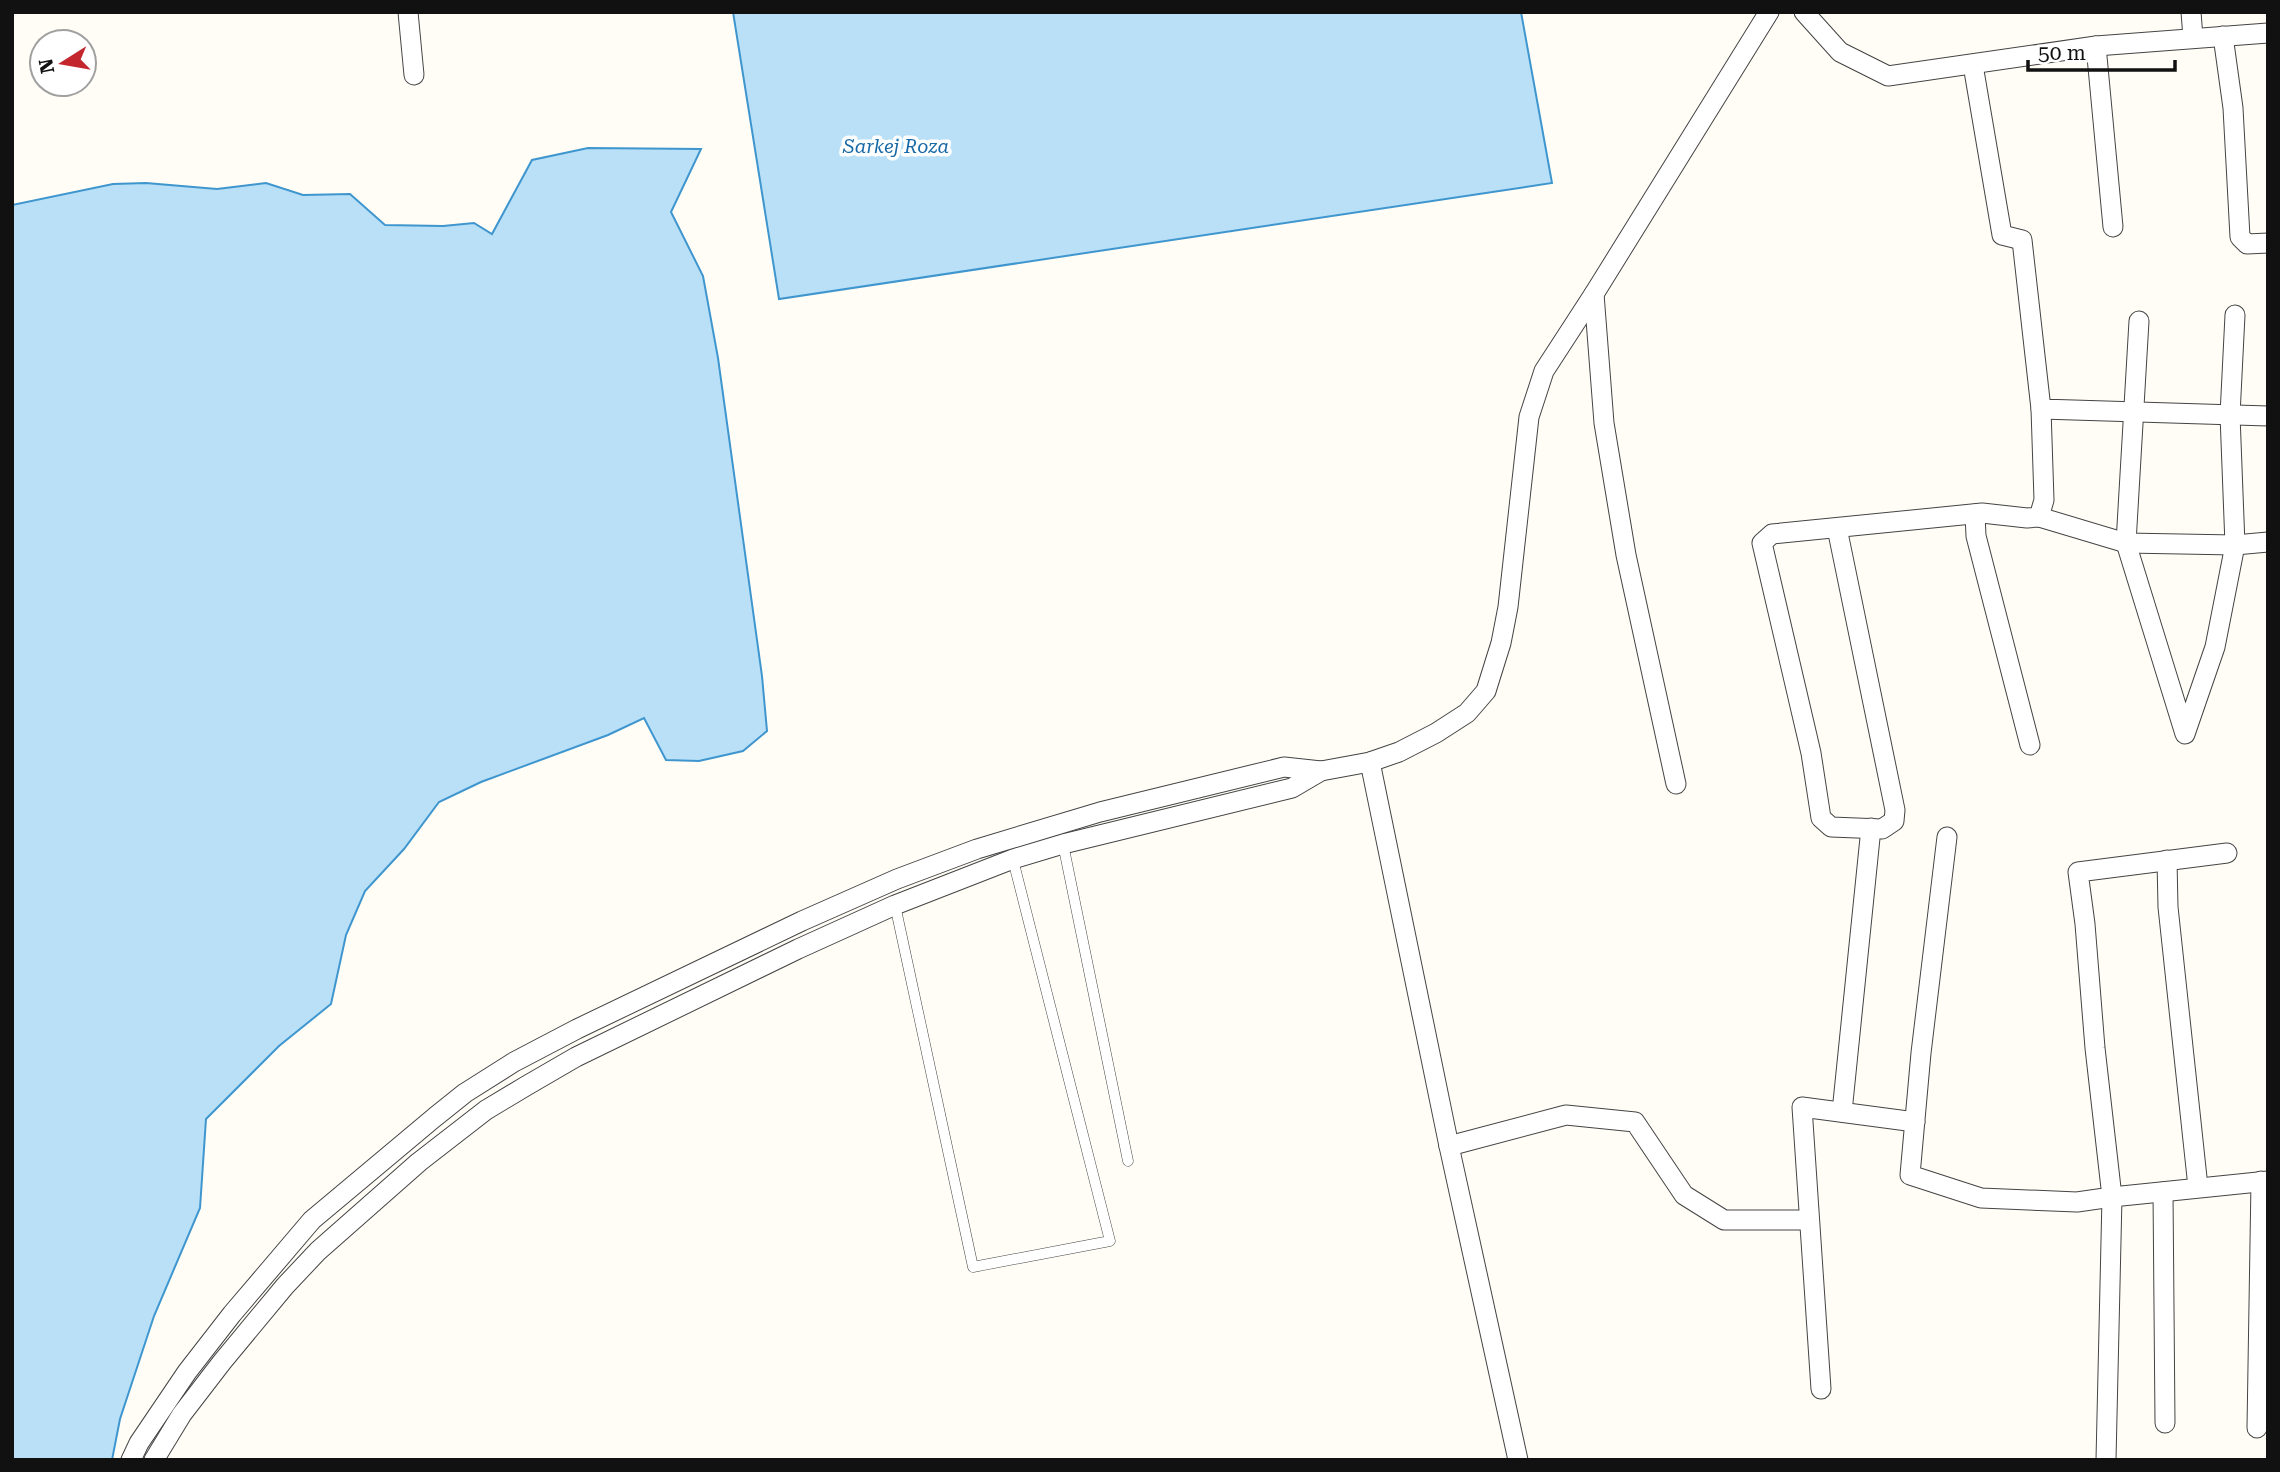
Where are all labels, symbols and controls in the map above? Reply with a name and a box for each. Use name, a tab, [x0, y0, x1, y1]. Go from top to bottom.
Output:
north arrow	[28, 28, 98, 98]
scale bar	[2028, 28, 2175, 72]
text: 50 m	[2038, 41, 2086, 65]
text: N	[34, 56, 59, 76]
water label: Sarkej Roza	[842, 135, 949, 158]

